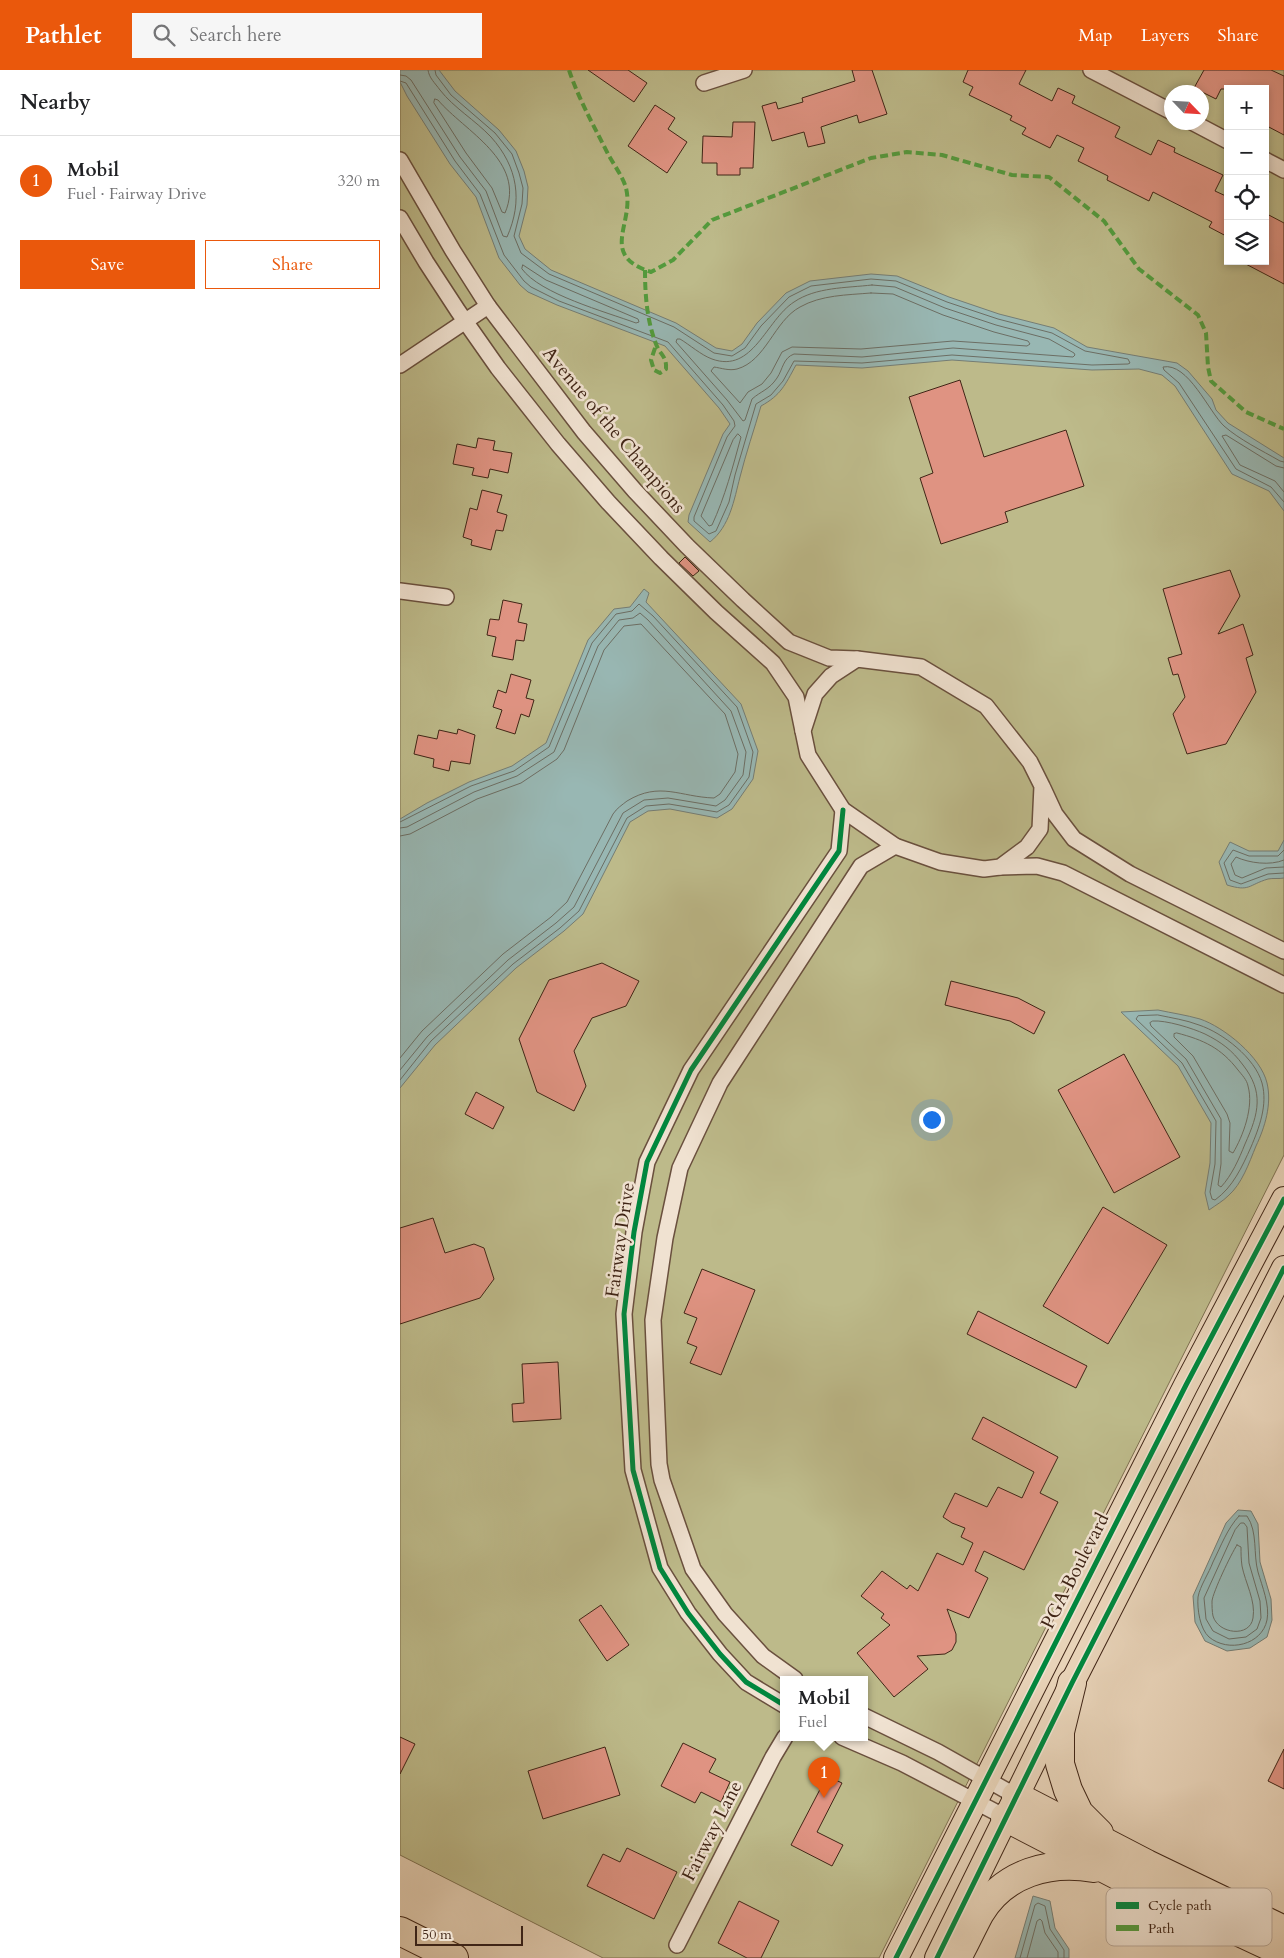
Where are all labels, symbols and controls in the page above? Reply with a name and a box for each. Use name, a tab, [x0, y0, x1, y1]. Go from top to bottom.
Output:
search box	[132, 13, 482, 58]
text: Pathlet	[25, 19, 102, 52]
icon: search	[150, 21, 178, 49]
text: Search here	[190, 22, 282, 48]
text: Map	[1078, 23, 1113, 48]
text: Layers	[1141, 23, 1190, 48]
text: Share	[1218, 23, 1259, 48]
north arrow	[1164, 85, 1209, 130]
map controls	[1224, 85, 1269, 265]
button: +	[1224, 85, 1269, 130]
text: Nearby	[20, 88, 91, 117]
button: −	[1224, 130, 1269, 175]
text: Mobil	[67, 157, 119, 183]
text: 1	[32, 170, 40, 192]
text: 320 m	[338, 170, 380, 192]
button: locate	[1224, 175, 1269, 220]
text: Fuel · Fairway Drive	[67, 183, 206, 205]
button: layers	[1224, 220, 1269, 265]
button: Save	[20, 240, 195, 289]
button: Share	[205, 240, 380, 289]
street label: Avenue of the Champions	[536, 341, 692, 519]
your location	[919, 1107, 945, 1133]
street label: Fairway Drive	[599, 1181, 641, 1299]
street label: PGA Boulevard	[1035, 1509, 1115, 1633]
popup	[780, 1676, 868, 1741]
text: Mobil	[798, 1685, 850, 1711]
text: Fuel	[798, 1711, 827, 1733]
pin: 1	[808, 1757, 840, 1798]
street label: Fairway Lane	[676, 1777, 748, 1885]
legend	[1106, 1888, 1272, 1946]
text: Cycle path	[1148, 1896, 1212, 1915]
text: Path	[1148, 1919, 1175, 1938]
scale bar	[415, 1923, 522, 1946]
text: 50 m	[422, 1925, 452, 1944]

